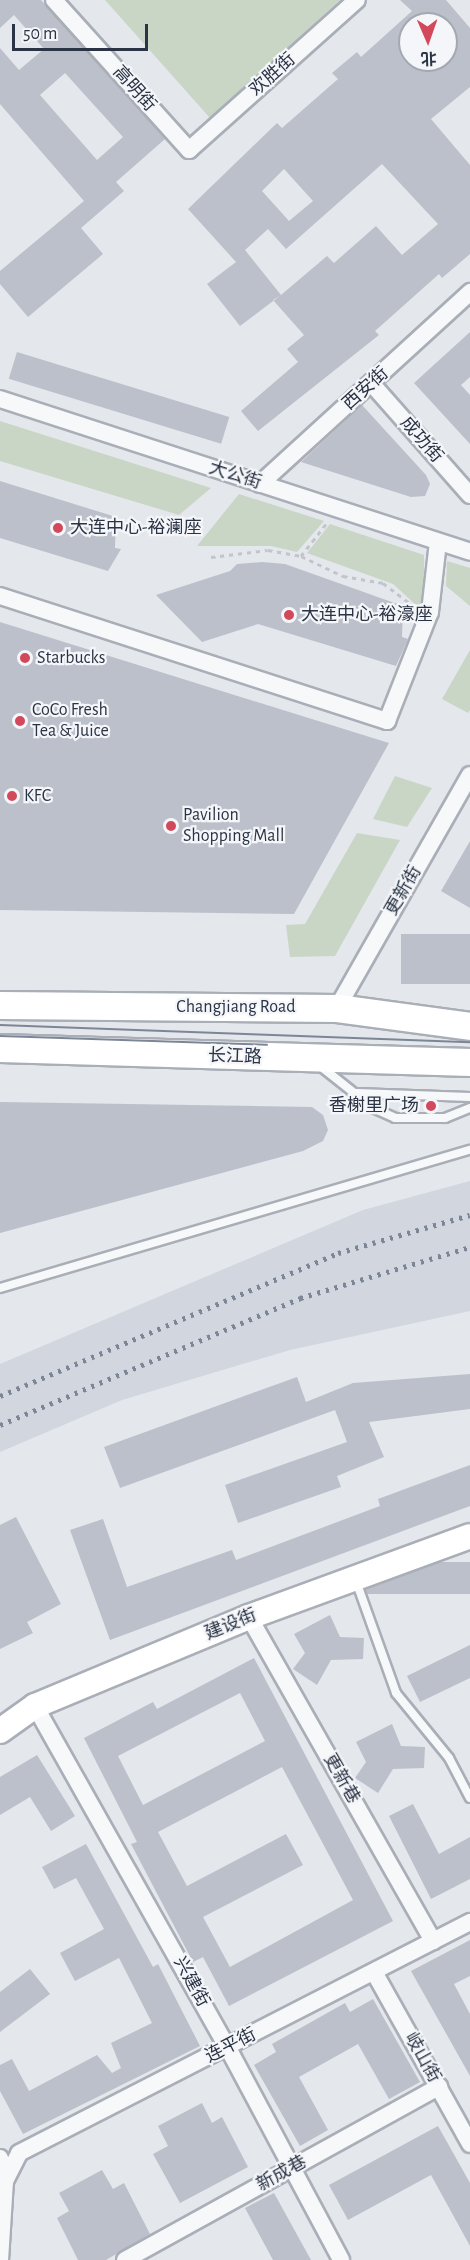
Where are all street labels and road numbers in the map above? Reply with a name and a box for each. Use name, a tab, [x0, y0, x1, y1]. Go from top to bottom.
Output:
street label: 欢胜街	[246, 49, 300, 101]
street label: 高明街	[108, 62, 160, 116]
street label: 西安街	[339, 363, 393, 415]
street label: 成功街	[395, 413, 447, 467]
street label: 大公街	[206, 457, 264, 495]
street label: 更新街	[381, 862, 427, 920]
street label: Changjiang Road	[176, 996, 296, 1018]
street label: 长江路	[208, 1045, 262, 1069]
street label: 建设街	[202, 1605, 260, 1645]
street label: 更新巷	[318, 1750, 364, 1808]
street label: 兴建街	[168, 1953, 214, 2011]
street label: 连平街	[202, 2024, 260, 2068]
street label: 岐山街	[399, 2029, 445, 2087]
street label: 新成巷	[253, 2151, 311, 2197]

